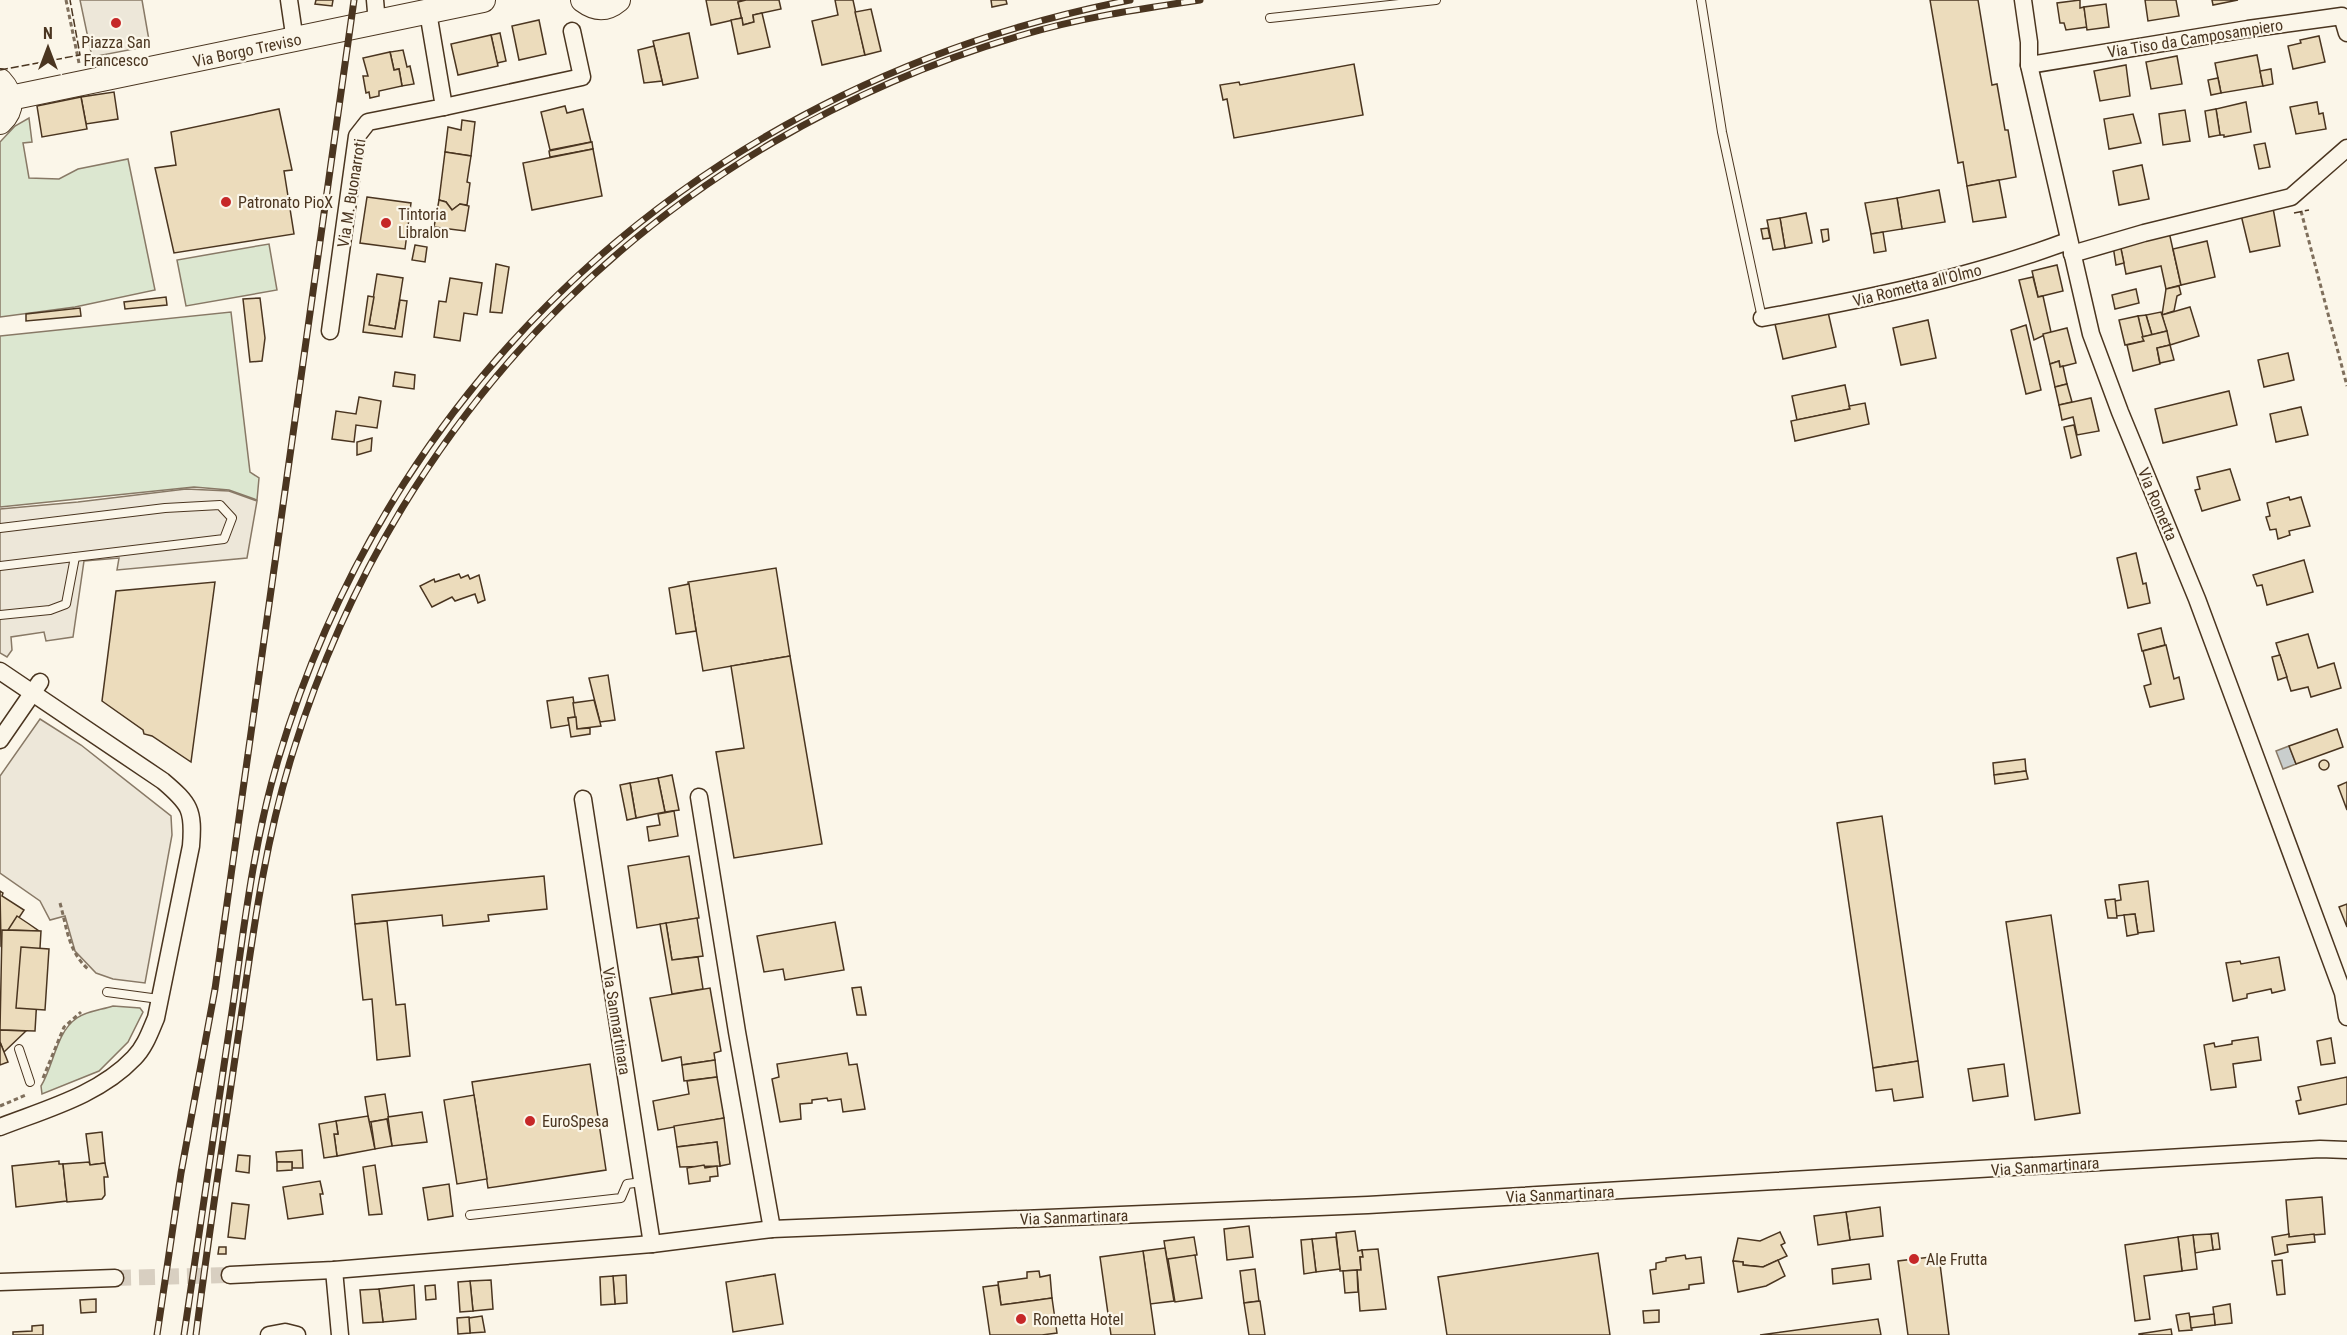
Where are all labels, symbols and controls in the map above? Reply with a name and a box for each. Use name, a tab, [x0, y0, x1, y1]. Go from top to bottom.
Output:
street label: Via Tiso da Camposampiero	[2106, 15, 2284, 62]
marker: Piazza San Francesco	[109, 16, 123, 30]
north arrow	[18, 18, 78, 78]
text: N	[43, 24, 53, 43]
street label: Via Borgo Treviso	[191, 30, 303, 71]
place label: Piazza San Francesco	[81, 33, 151, 70]
street label: Via M. Buonarroti	[334, 137, 369, 249]
place label: Patronato PioX	[238, 193, 333, 212]
marker: Patronato PioX	[219, 195, 233, 209]
place label: Tintoria Libralon	[398, 205, 449, 242]
marker: Tintoria Libralon	[379, 216, 393, 230]
street label: Via Rometta all'Olmo	[1851, 260, 1983, 311]
street label: Via Rometta	[2134, 465, 2181, 543]
street label: Via Sanmartinara	[599, 966, 634, 1076]
place label: EuroSpesa	[542, 1112, 609, 1131]
marker: EuroSpesa	[523, 1114, 537, 1128]
street label: Via Sanmartinara	[1990, 1153, 2100, 1180]
street label: Via Sanmartinara	[1505, 1182, 1615, 1207]
street label: Via Sanmartinara	[1019, 1206, 1129, 1229]
place label: Ale Frutta	[1926, 1250, 1987, 1269]
marker: Ale Frutta	[1907, 1252, 1921, 1266]
place label: Rometta Hotel	[1033, 1310, 1124, 1329]
marker: Rometta Hotel	[1014, 1312, 1028, 1326]

